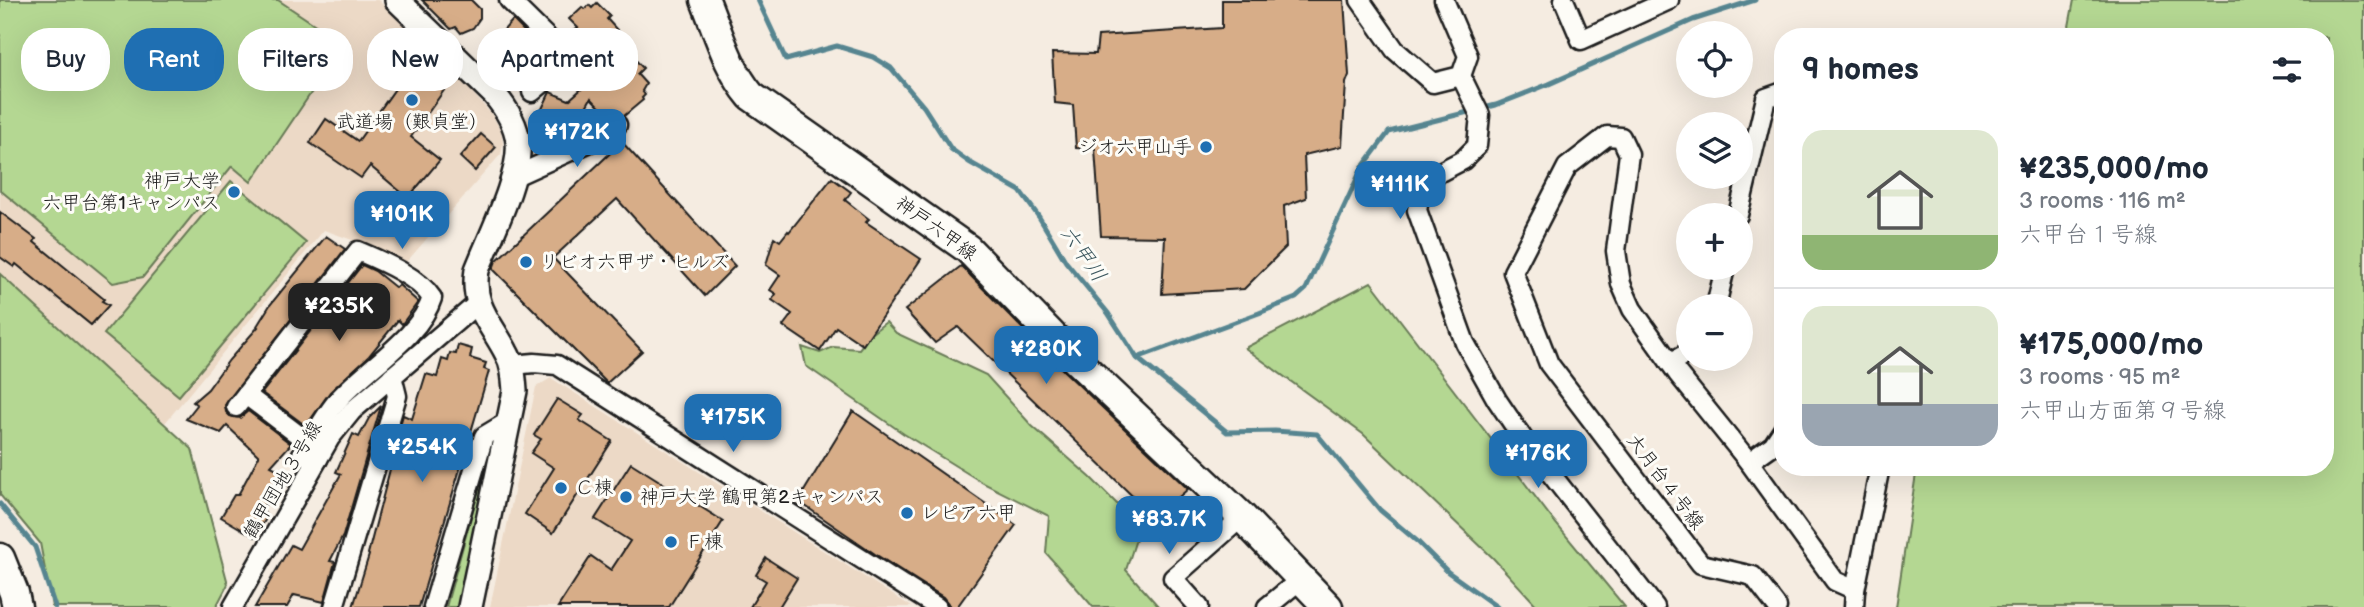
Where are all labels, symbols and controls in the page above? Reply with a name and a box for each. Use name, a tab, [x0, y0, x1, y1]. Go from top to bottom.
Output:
map controls	[1676, 21, 1753, 371]
button: locate	[1676, 21, 1753, 98]
chip: Buy	[21, 28, 110, 91]
chip: Rent	[124, 28, 224, 91]
chip: Filters	[238, 28, 353, 91]
chip: New	[367, 28, 463, 91]
chip: Apartment	[477, 28, 638, 91]
icon: filters	[2268, 51, 2306, 89]
text: 9 homes	[1802, 52, 1919, 88]
marker: 武道場（艱貞堂）	[404, 92, 420, 108]
pin: ¥172K	[528, 110, 626, 169]
place label: 武道場（艱貞堂）	[336, 111, 488, 134]
button: layers	[1676, 112, 1753, 189]
text: ¥172K	[544, 118, 610, 146]
place label: ジオ六甲山手	[1078, 136, 1192, 159]
marker: ジオ六甲山手	[1198, 139, 1214, 155]
text: ¥235,000/mo	[2019, 151, 2209, 187]
icon: home	[1858, 158, 1942, 242]
pin: ¥111K	[1351, 162, 1449, 221]
place label: 神戸大学 六甲台第1キャンパス	[42, 170, 220, 215]
text: ¥111K	[1371, 170, 1429, 198]
marker: 神戸大学 六甲台第1キャンパス	[226, 184, 242, 200]
text: 3 rooms · 116 m²	[2019, 187, 2186, 215]
pin: ¥101K	[353, 191, 451, 251]
street label: 神戸六甲線	[891, 192, 981, 266]
text: ¥101K	[370, 200, 434, 228]
button: +	[1676, 203, 1753, 280]
water label: 六甲川	[1055, 221, 1111, 287]
text: 六甲台１号線	[2019, 221, 2157, 249]
place label: リビオ六甲ザ・ヒルズ	[540, 251, 730, 274]
marker: リビオ六甲ザ・ヒルズ	[518, 254, 534, 270]
pin: ¥235K	[290, 284, 388, 343]
text: ¥235K	[304, 292, 374, 320]
button: −	[1676, 294, 1753, 371]
pin: ¥280K	[997, 326, 1095, 386]
text: ¥175,000/mo	[2019, 327, 2203, 363]
icon: home	[1858, 334, 1942, 418]
text: ¥280K	[1010, 335, 1082, 363]
text: 3 rooms · 95 m²	[2019, 363, 2180, 391]
pin: ¥175K	[684, 394, 782, 454]
text: 六甲山方面第９号線	[2019, 397, 2226, 425]
text: ¥175K	[700, 403, 766, 431]
street label: 鶴甲団地３号線	[239, 417, 327, 543]
pin: ¥254K	[373, 424, 471, 484]
pin: ¥176K	[1489, 430, 1587, 490]
street label: 大月台４号線	[1622, 430, 1708, 534]
text: ¥254K	[387, 433, 457, 461]
text: ¥176K	[1505, 439, 1571, 467]
place label: Ｃ棟	[575, 477, 613, 500]
marker: Ｃ棟	[553, 480, 569, 496]
place label: 神戸大学 鶴甲第2キャンパス	[640, 486, 884, 509]
marker: 神戸大学 鶴甲第2キャンパス	[618, 489, 634, 505]
pin: ¥83.7K	[1112, 496, 1226, 556]
place label: レピア六甲	[921, 502, 1016, 525]
marker: レピア六甲	[899, 505, 915, 521]
text: ¥83.7K	[1132, 505, 1206, 533]
place label: Ｆ棟	[685, 531, 723, 554]
marker: Ｆ棟	[663, 534, 679, 550]

